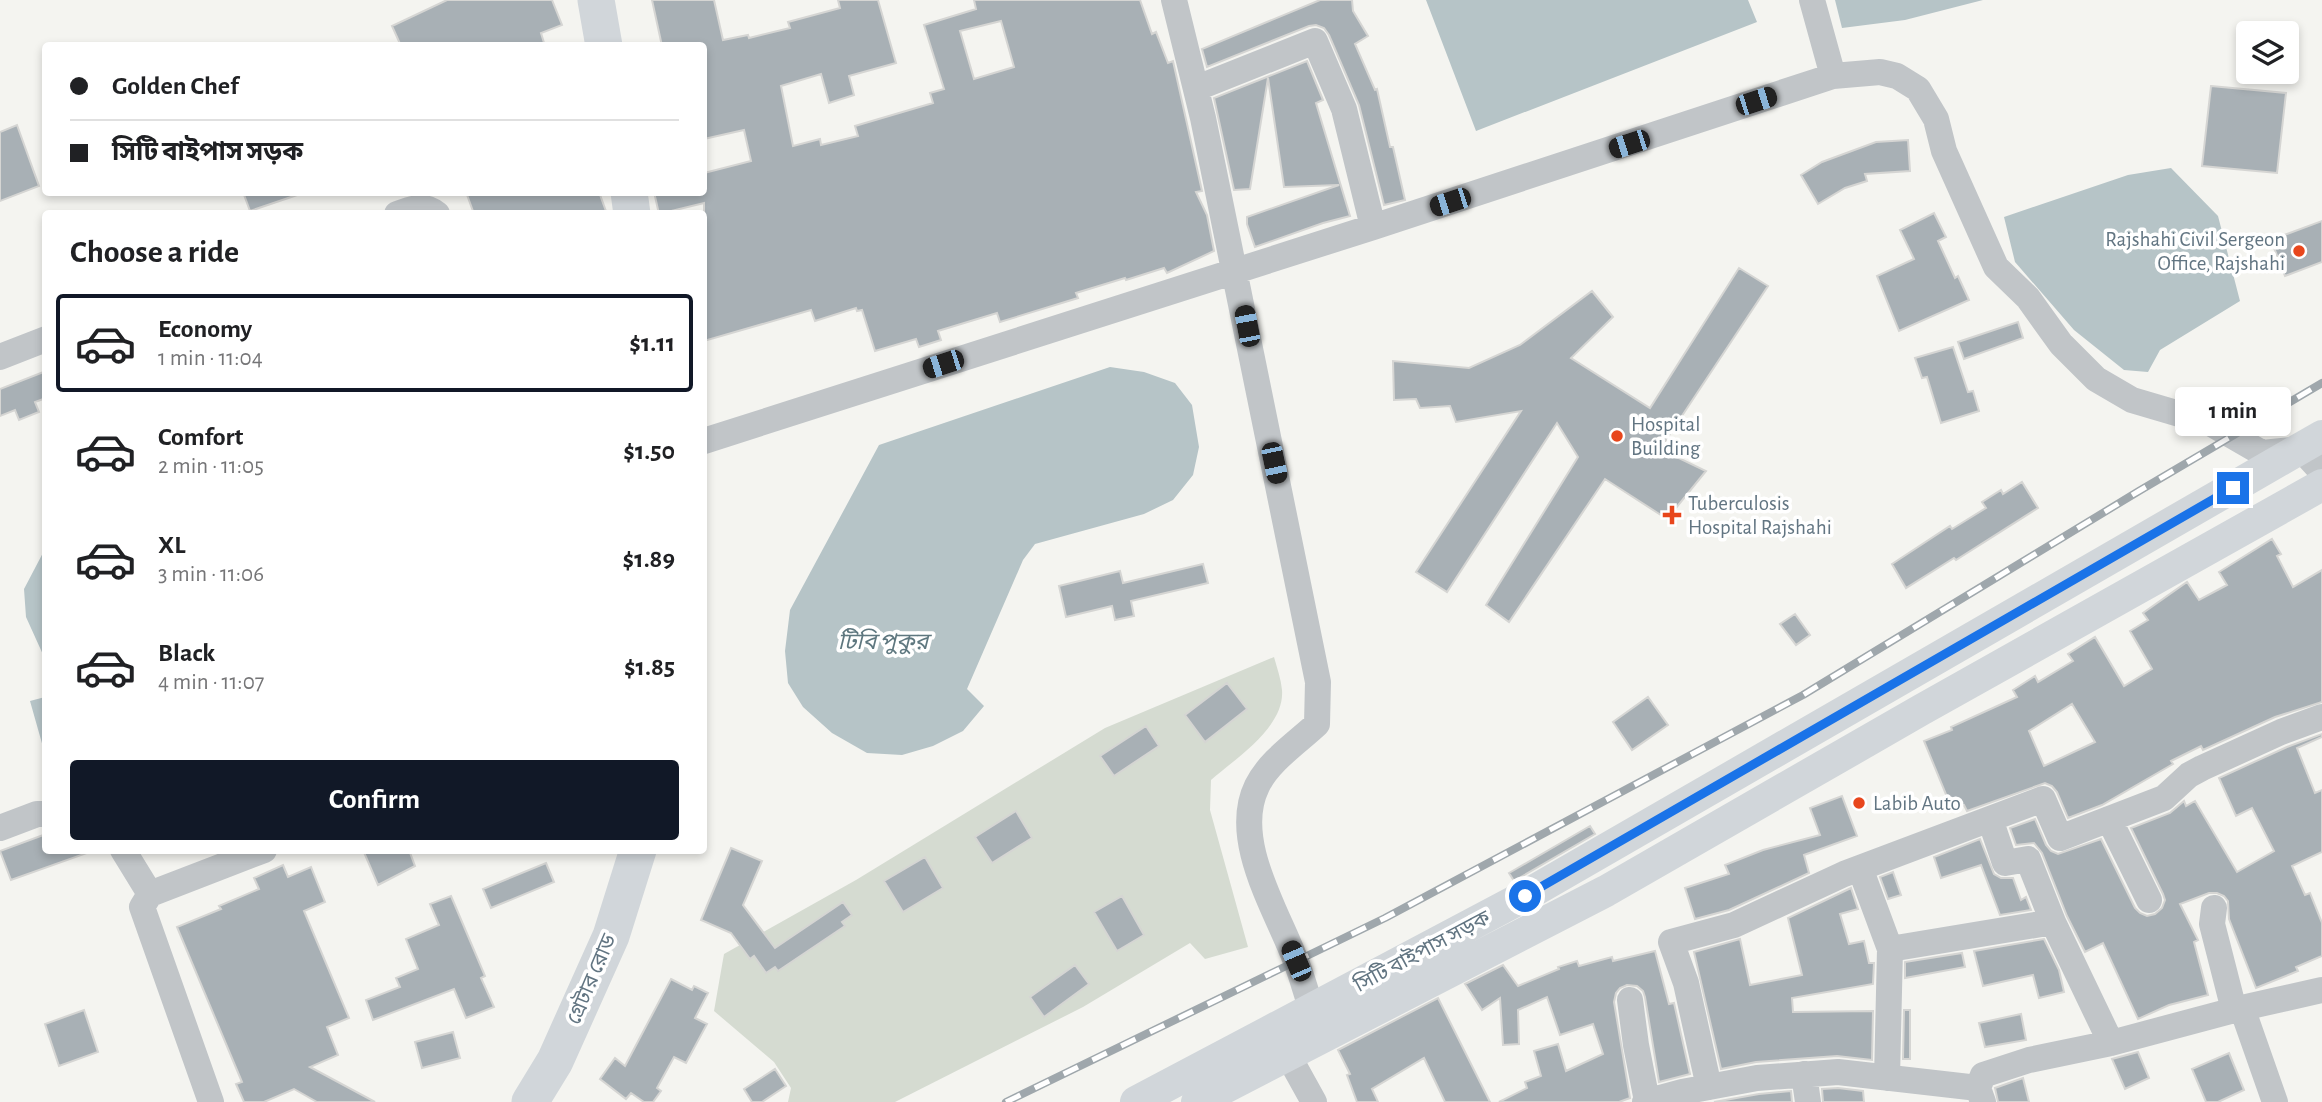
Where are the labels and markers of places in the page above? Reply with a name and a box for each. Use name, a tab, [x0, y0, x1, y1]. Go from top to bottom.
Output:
place label: Rajshahi Civil Sergeon Office, Rajshahi	[2105, 229, 2285, 274]
marker: Rajshahi Civil Sergeon Office, Rajshahi	[2291, 243, 2307, 259]
place label: Hospital Building	[1631, 414, 1701, 459]
marker: Hospital Building	[1609, 428, 1625, 444]
place label: Tuberculosis Hospital Rajshahi	[1688, 493, 1832, 538]
marker: Tuberculosis Hospital Rajshahi	[1662, 505, 1682, 525]
place label: Labib Auto	[1873, 793, 1961, 814]
marker: Labib Auto	[1851, 795, 1867, 811]

